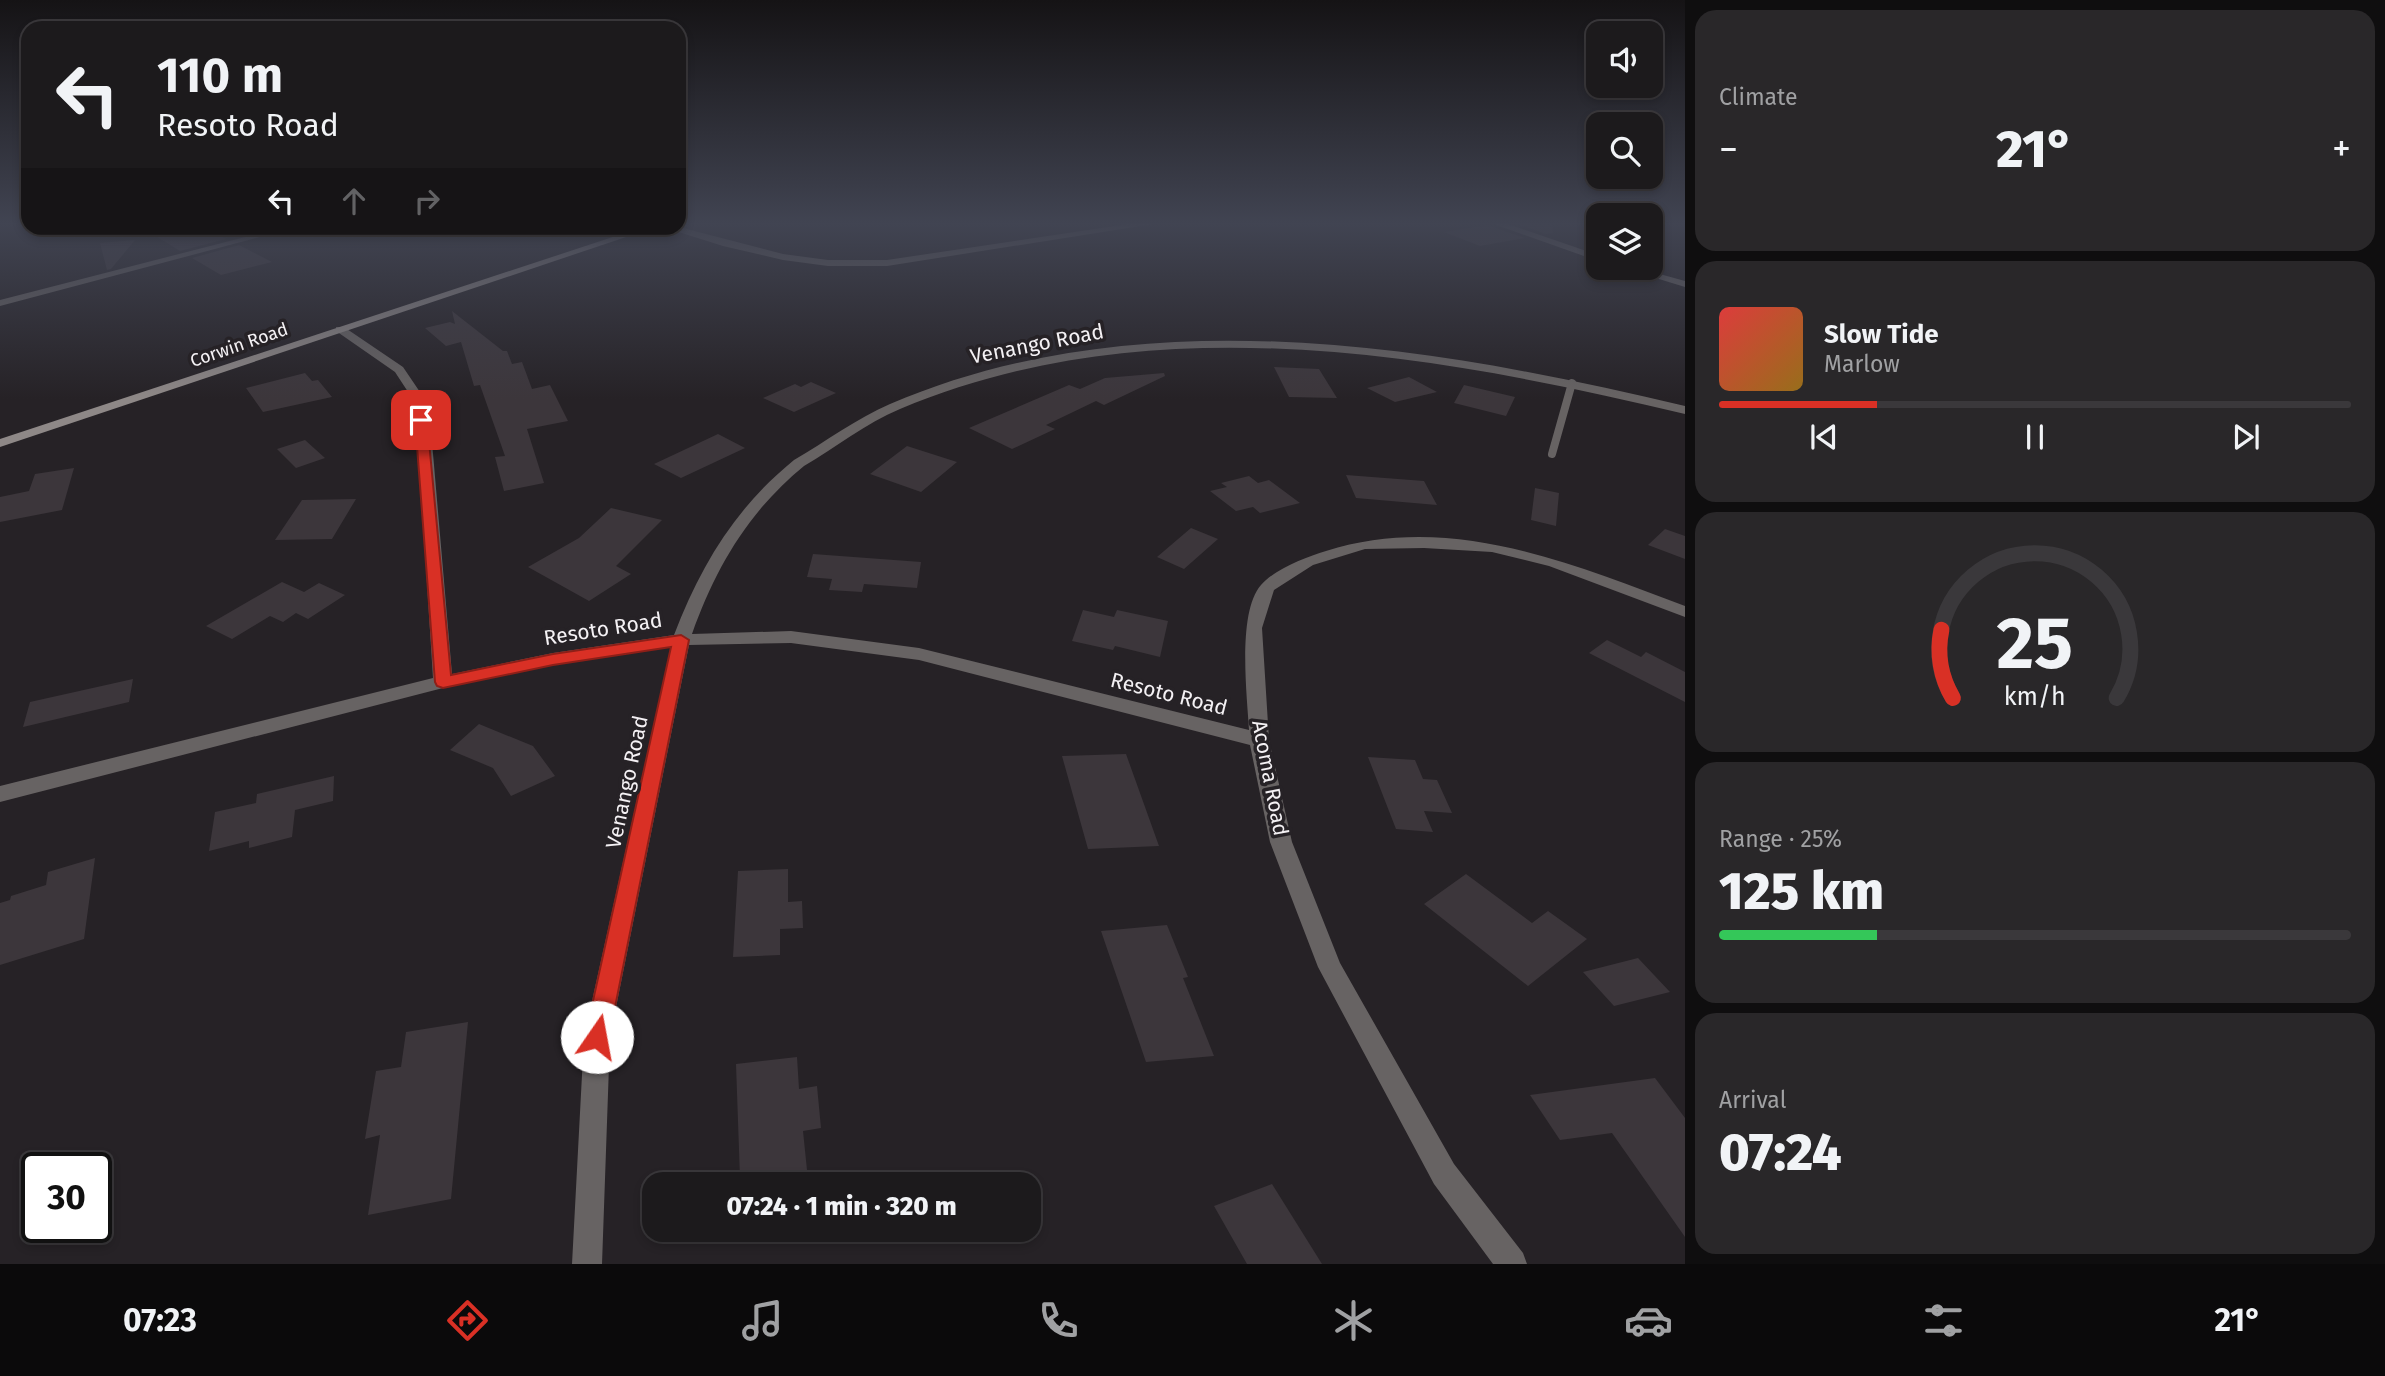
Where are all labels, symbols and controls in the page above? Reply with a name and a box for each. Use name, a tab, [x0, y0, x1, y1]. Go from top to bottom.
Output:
map controls	[1586, 21, 1663, 280]
button: sound	[1586, 21, 1663, 98]
text: 110 m	[157, 46, 283, 105]
icon: left	[42, 49, 133, 140]
text: Climate	[1719, 83, 1798, 111]
text: Resoto Road	[157, 106, 339, 144]
button: search	[1586, 112, 1663, 189]
text: 21°	[1996, 118, 2074, 181]
text: −	[1719, 126, 1738, 172]
text: +	[2332, 126, 2351, 172]
icon: left	[262, 182, 300, 220]
icon: ahead	[335, 182, 373, 220]
icon: right	[408, 182, 446, 220]
button: layers	[1586, 203, 1663, 280]
street label: Corwin Road	[187, 318, 291, 372]
street label: Venango Road	[968, 318, 1106, 370]
text: Slow Tide	[1824, 319, 1939, 350]
text: Marlow	[1824, 350, 1900, 378]
pin	[391, 390, 451, 450]
icon: arrive	[402, 401, 440, 439]
icon: previous	[1805, 418, 1843, 456]
icon: pause	[2016, 418, 2054, 456]
icon: next	[2227, 418, 2265, 456]
text: 25	[1997, 600, 2073, 687]
street label: Resoto Road	[542, 607, 664, 651]
street label: Resoto Road	[1108, 667, 1230, 721]
text: km/h	[2004, 682, 2066, 712]
street label: Venango Road	[600, 713, 654, 851]
street label: Acoma Road	[1246, 718, 1294, 838]
text: Range · 25%	[1719, 825, 1842, 853]
text: 125 km	[1719, 860, 1884, 923]
position arrow	[560, 1000, 634, 1074]
text: Arrival	[1719, 1086, 1786, 1114]
text: 07:24	[1719, 1121, 1842, 1184]
speed limit sign: 30	[21, 1152, 112, 1243]
text: 07:24 · 1 min · 320 m	[726, 1191, 957, 1222]
icon: directions	[443, 1296, 492, 1345]
icon: music	[738, 1296, 787, 1345]
icon: phone	[1034, 1296, 1083, 1345]
icon: climate	[1329, 1296, 1378, 1345]
icon: car	[1624, 1296, 1673, 1345]
icon: filters	[1919, 1296, 1968, 1345]
text: 07:23	[123, 1301, 197, 1339]
text: 21°	[2214, 1301, 2262, 1339]

